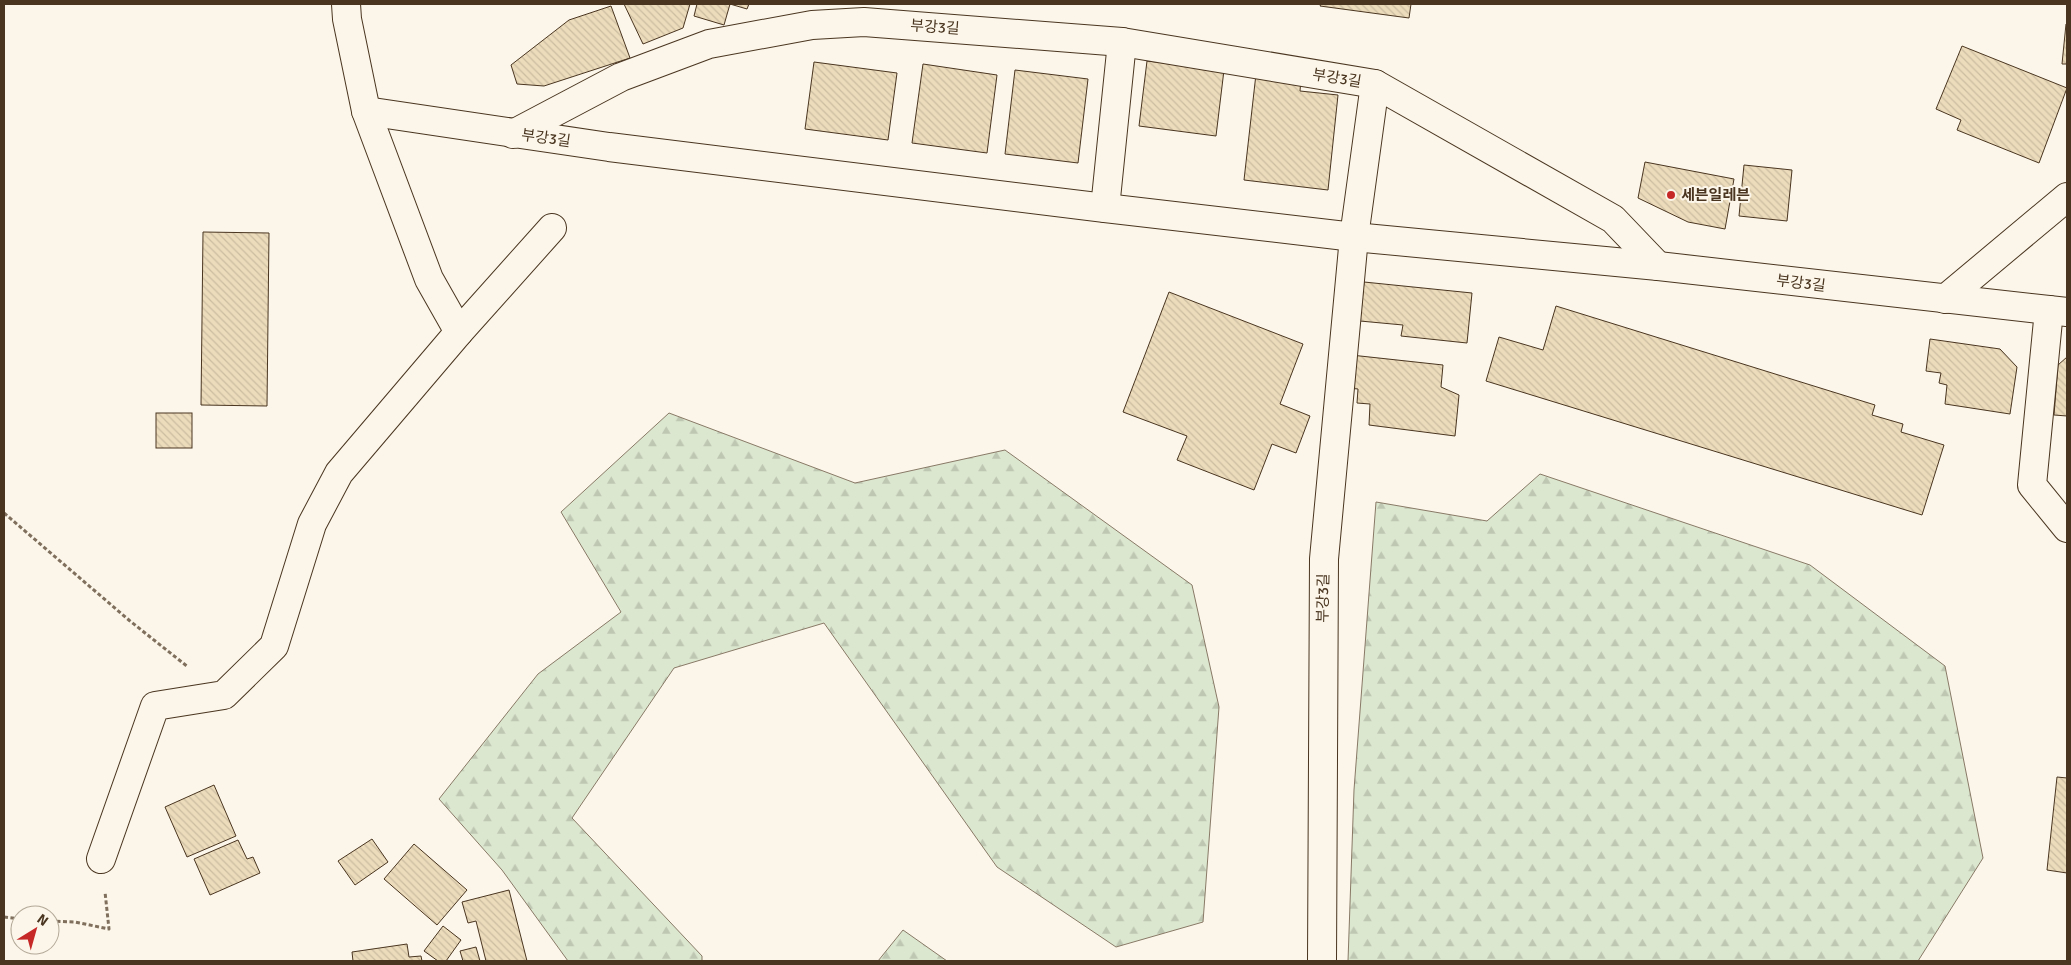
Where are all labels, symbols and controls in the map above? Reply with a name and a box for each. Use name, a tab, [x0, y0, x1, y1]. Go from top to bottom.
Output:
street label: 부강3길	[910, 16, 960, 38]
street label: 부강3길	[1311, 65, 1363, 91]
street label: 부강3길	[520, 126, 572, 150]
place label: 세븐일레븐	[1681, 186, 1750, 204]
marker: 세븐일레븐	[1665, 189, 1677, 201]
street label: 부강3길	[1775, 271, 1827, 295]
street label: 부강3길	[1314, 573, 1332, 623]
north arrow	[10, 905, 60, 955]
text: N	[34, 910, 52, 930]

